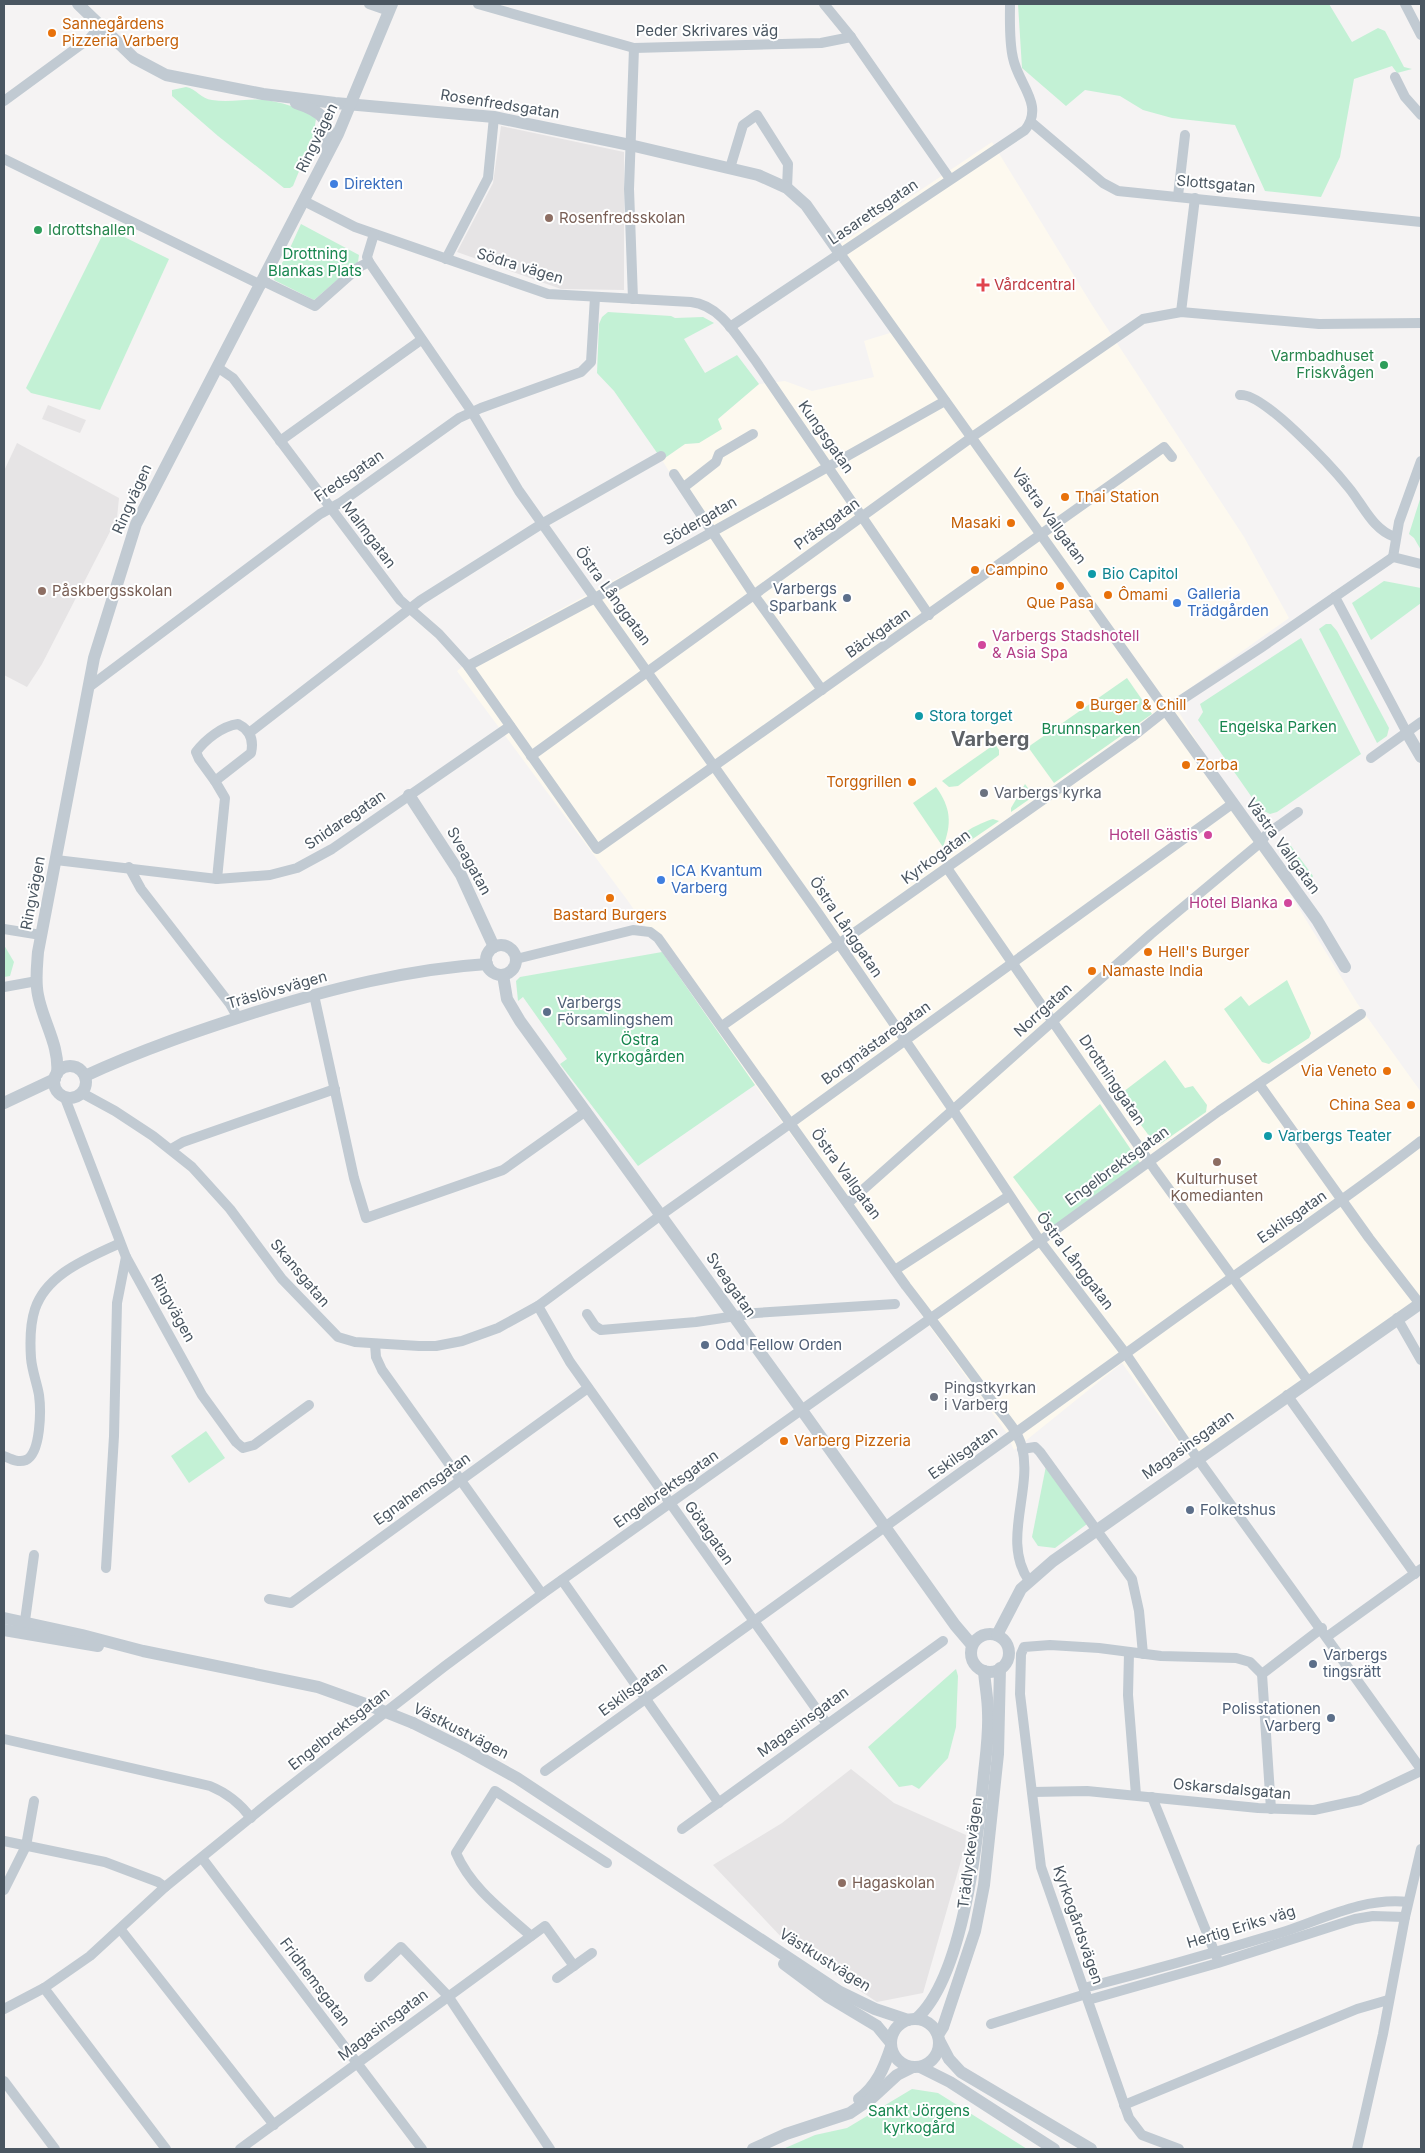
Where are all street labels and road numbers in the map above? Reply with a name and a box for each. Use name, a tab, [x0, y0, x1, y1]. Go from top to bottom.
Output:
street label: Peder Skrivares väg	[636, 21, 778, 40]
street label: Rosenfredsgatan	[439, 85, 561, 122]
street label: Ringvägen	[292, 100, 342, 176]
street label: Slottsgatan	[1176, 171, 1256, 196]
street label: Lasarettsgatan	[824, 174, 921, 249]
street label: Södra vägen	[474, 243, 566, 288]
street label: Kungsgatan	[794, 397, 858, 477]
street label: Fredsgatan	[310, 445, 387, 506]
street label: Ringvägen	[108, 461, 155, 537]
street label: Västra Vallgatan	[1008, 464, 1091, 568]
street label: Södergatan	[660, 492, 740, 549]
street label: Prästgatan	[790, 494, 863, 554]
street label: Malmgatan	[338, 498, 401, 572]
street label: Östra Långgatan	[571, 543, 656, 649]
street label: Bäckgatan	[842, 603, 914, 662]
street label: Snidaregatan	[301, 785, 389, 854]
street label: Västra Vallgatan	[1242, 794, 1325, 898]
street label: Sveagatan	[443, 823, 496, 898]
street label: Kyrkogatan	[898, 825, 974, 888]
street label: Ringvägen	[16, 854, 49, 931]
street label: Östra Långgatan	[806, 873, 887, 981]
street label: Träslövsvägen	[225, 966, 329, 1013]
street label: Norrgatan	[1010, 979, 1076, 1041]
street label: Borgmästaregatan	[817, 997, 934, 1089]
street label: Drottninggatan	[1075, 1031, 1150, 1129]
street label: Engelbrektsgatan	[1061, 1122, 1172, 1210]
street label: Östra Vallgatan	[807, 1125, 886, 1223]
street label: Eskilsgatan	[1253, 1186, 1330, 1247]
street label: Östra Långgatan	[1032, 1208, 1118, 1313]
street label: Skansgatan	[266, 1235, 334, 1311]
street label: Sveagatan	[702, 1249, 761, 1321]
street label: Ringvägen	[147, 1270, 200, 1345]
street label: Magasinsgatan	[1138, 1406, 1237, 1483]
street label: Eskilsgatan	[924, 1422, 1001, 1483]
street label: Engelbrektsgatan	[610, 1445, 722, 1532]
street label: Egnahemsgatan	[370, 1448, 474, 1529]
street label: Götagatan	[681, 1497, 738, 1568]
street label: Eskilsgatan	[595, 1657, 671, 1720]
street label: Magasinsgatan	[754, 1682, 852, 1761]
street label: Engelbrektsgatan	[284, 1683, 393, 1774]
street label: Västkustvägen	[410, 1698, 512, 1763]
street label: Oskarsdalsgatan	[1172, 1774, 1292, 1803]
street label: Trädlyckevägen	[953, 1796, 986, 1910]
street label: Kyrkogårdsvägen	[1049, 1863, 1108, 1987]
street label: Hertig Eriks väg	[1184, 1901, 1297, 1952]
street label: Västkustvägen	[776, 1924, 875, 1995]
street label: Fridhemsgatan	[276, 1934, 355, 2030]
street label: Magasinsgatan	[334, 1985, 431, 2065]

